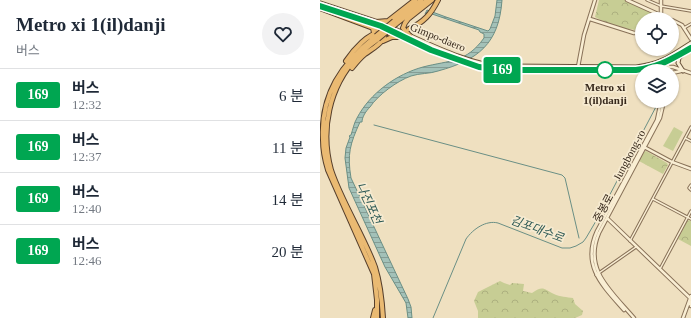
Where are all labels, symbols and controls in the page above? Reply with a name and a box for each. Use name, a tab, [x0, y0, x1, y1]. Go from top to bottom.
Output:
map controls	[635, 12, 679, 108]
button: locate	[635, 12, 679, 56]
button: heart	[262, 13, 304, 55]
text: Metro xi 1(il)danji	[16, 14, 166, 35]
street label: Gimpo-daero	[409, 20, 468, 54]
text: 버스	[16, 43, 40, 58]
line badge: 169	[479, 57, 525, 83]
marker: Metro xi 1(il)danji	[596, 61, 614, 79]
text: 169	[492, 62, 513, 77]
button: layers	[635, 64, 679, 108]
text: 버스	[72, 80, 100, 96]
place label: Metro xi 1(il)danji	[583, 81, 627, 107]
text: 169	[28, 87, 49, 102]
text: 6 분	[279, 88, 304, 104]
text: 12:32	[72, 97, 102, 112]
street label: Jungbong-ro	[611, 127, 648, 182]
text: 버스	[72, 132, 100, 148]
text: 169	[28, 139, 49, 154]
text: 11 분	[272, 140, 304, 156]
text: 12:37	[72, 149, 102, 164]
water label: 나진포천	[353, 180, 386, 228]
text: 버스	[72, 184, 100, 200]
text: 169	[28, 191, 49, 206]
text: 14 분	[271, 192, 304, 208]
street label: 중봉로	[591, 192, 615, 224]
text: 12:40	[72, 201, 102, 216]
water label: 김포대수로	[509, 213, 566, 245]
text: 버스	[72, 236, 100, 252]
text: 169	[28, 243, 49, 258]
text: 20 분	[271, 244, 304, 260]
text: 12:46	[72, 253, 102, 268]

